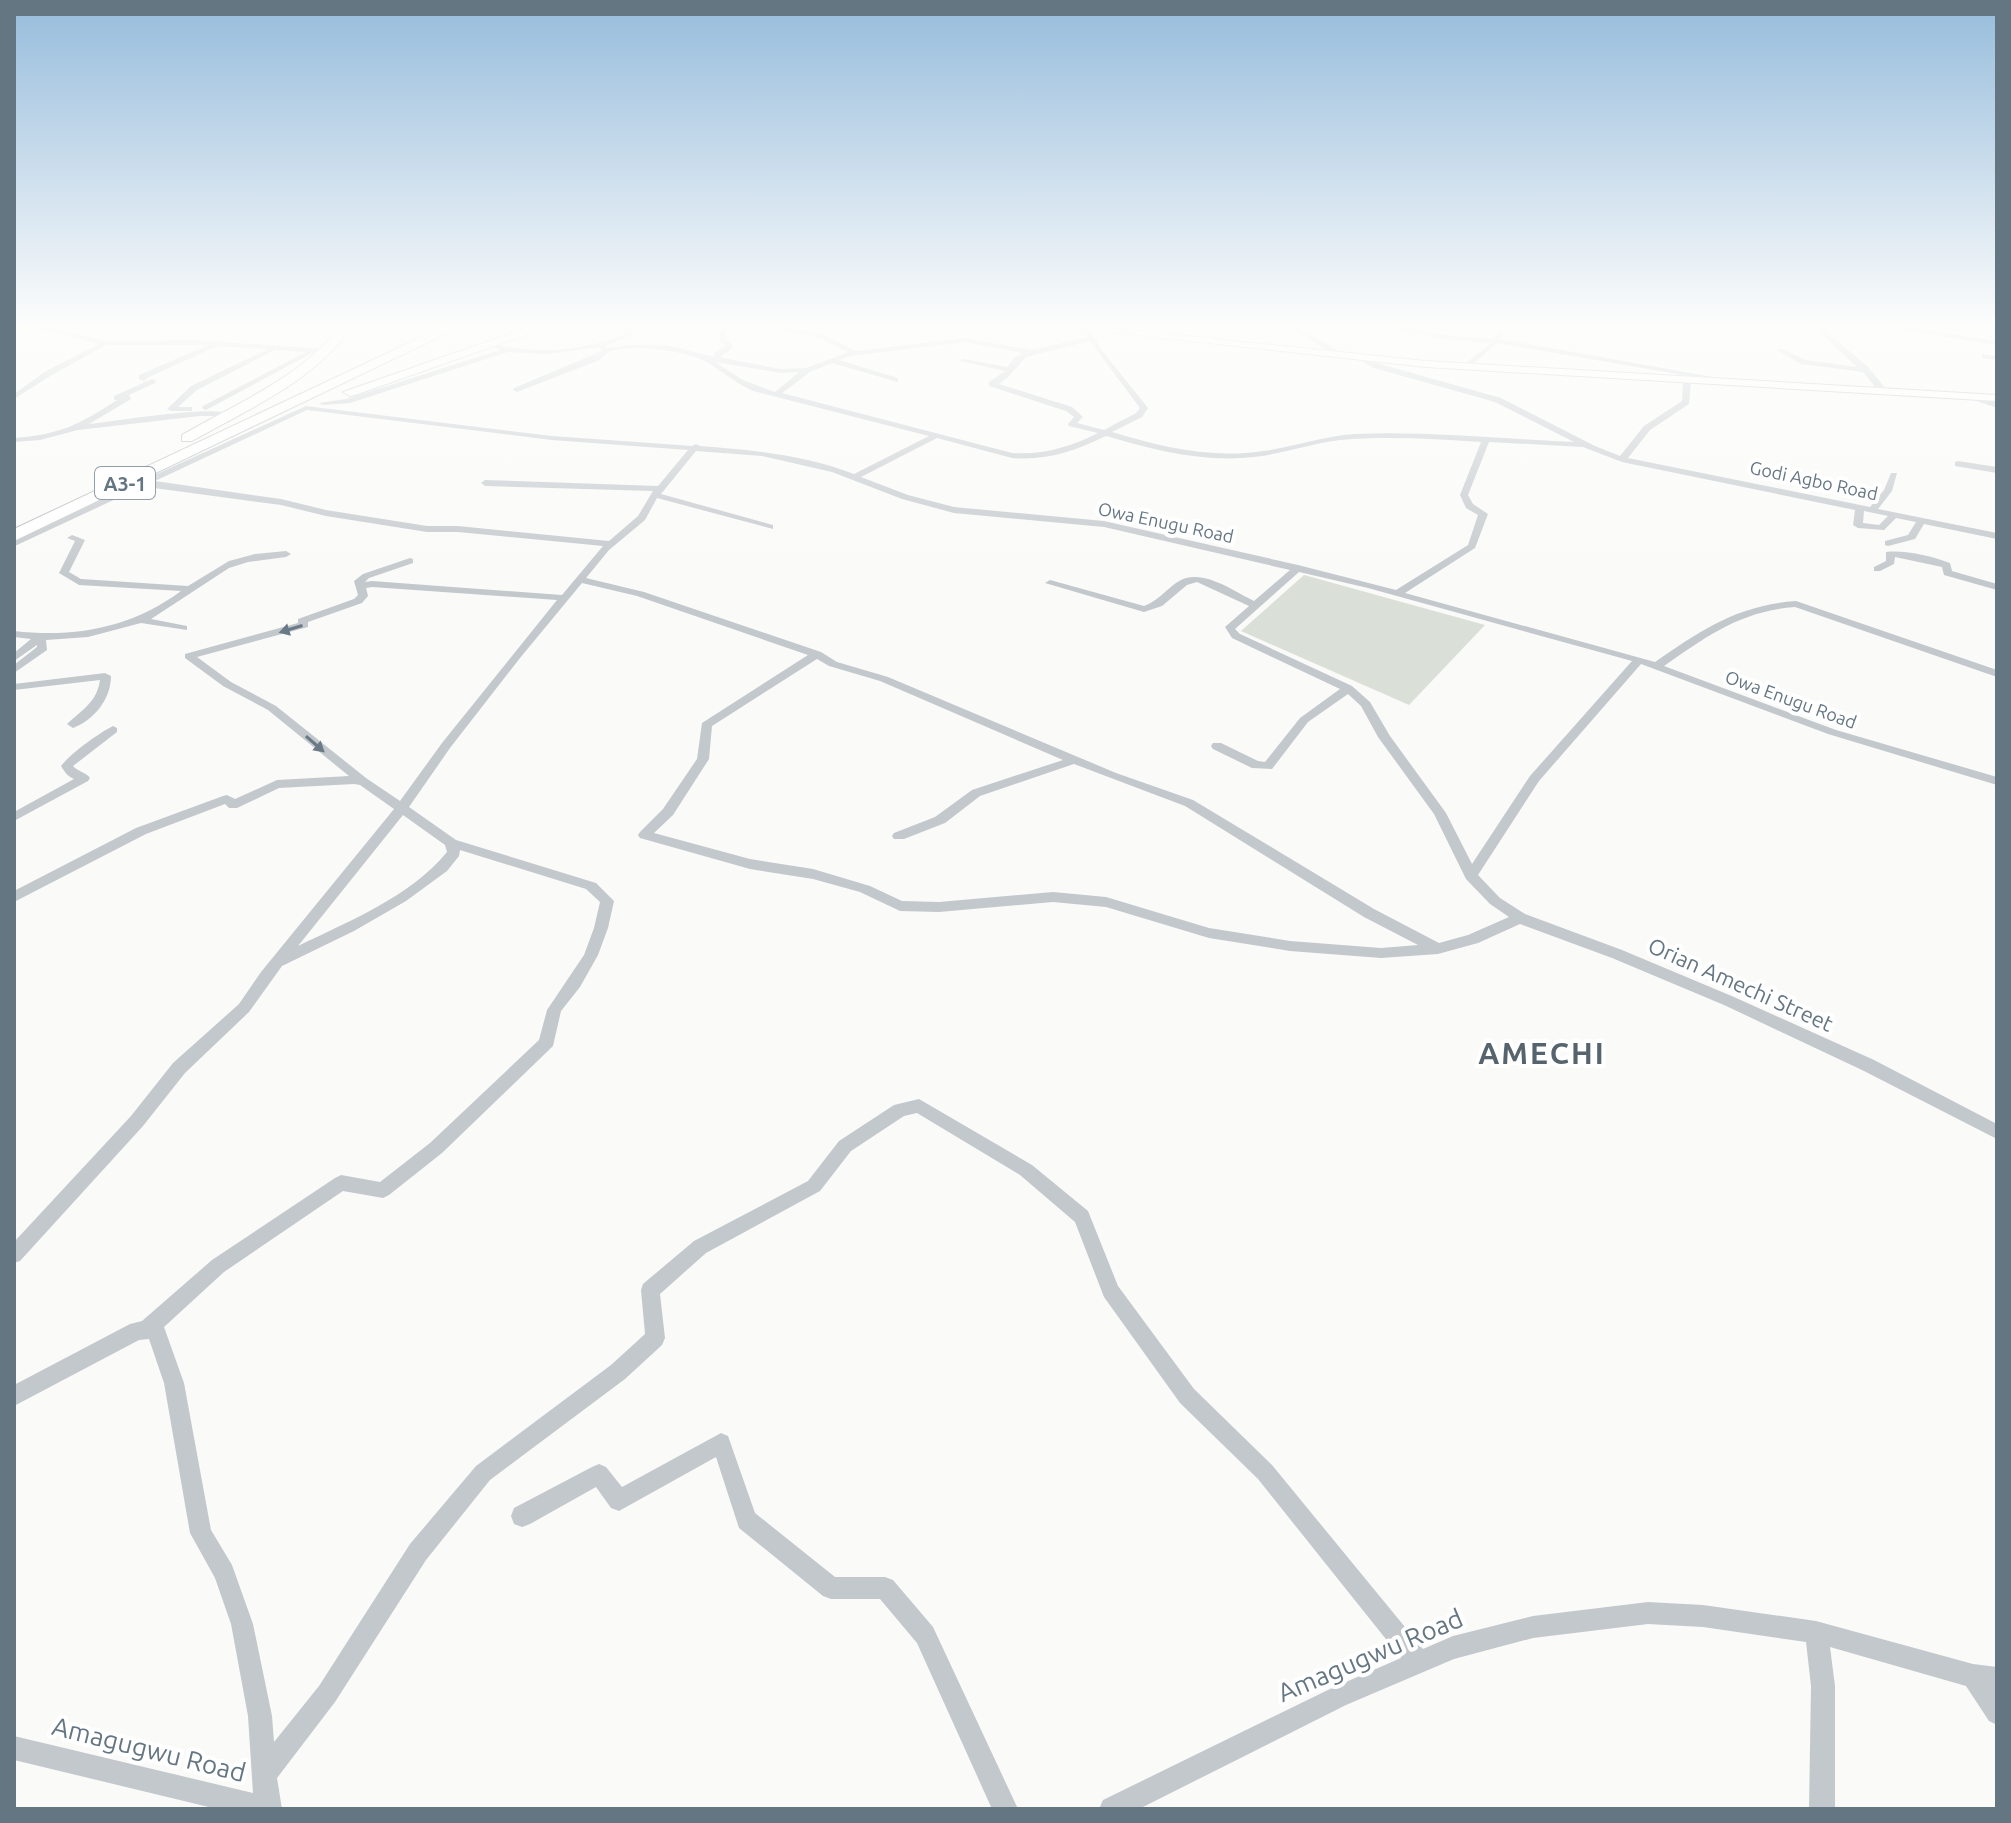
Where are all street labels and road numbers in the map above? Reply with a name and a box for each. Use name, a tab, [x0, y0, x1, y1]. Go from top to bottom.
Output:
street label: Godi Agbo Road	[1748, 457, 1880, 503]
road number: A3-1	[95, 467, 155, 499]
street label: Owa Enugu Road	[1096, 498, 1236, 546]
street label: Owa Enugu Road	[1723, 666, 1859, 732]
street label: Orian Amechi Street	[1645, 932, 1838, 1036]
street label: Amagugwu Road	[1273, 1603, 1467, 1707]
street label: Amagugwu Road	[49, 1711, 249, 1787]

